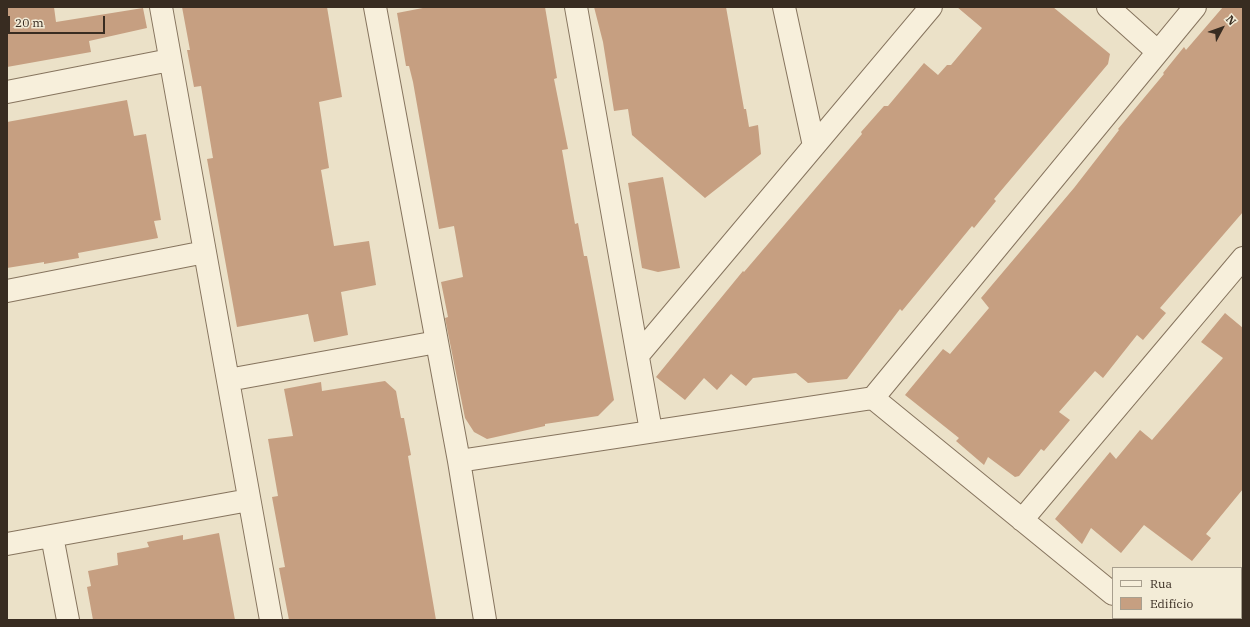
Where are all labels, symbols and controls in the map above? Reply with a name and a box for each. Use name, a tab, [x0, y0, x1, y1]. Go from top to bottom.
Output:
scale bar	[10, 8, 107, 34]
north arrow	[1202, 8, 1242, 48]
text: N	[1223, 12, 1239, 28]
text: 20 m	[15, 15, 44, 30]
legend	[1112, 567, 1242, 619]
text: Rua	[1150, 576, 1172, 591]
text: Edifício	[1150, 596, 1193, 611]

